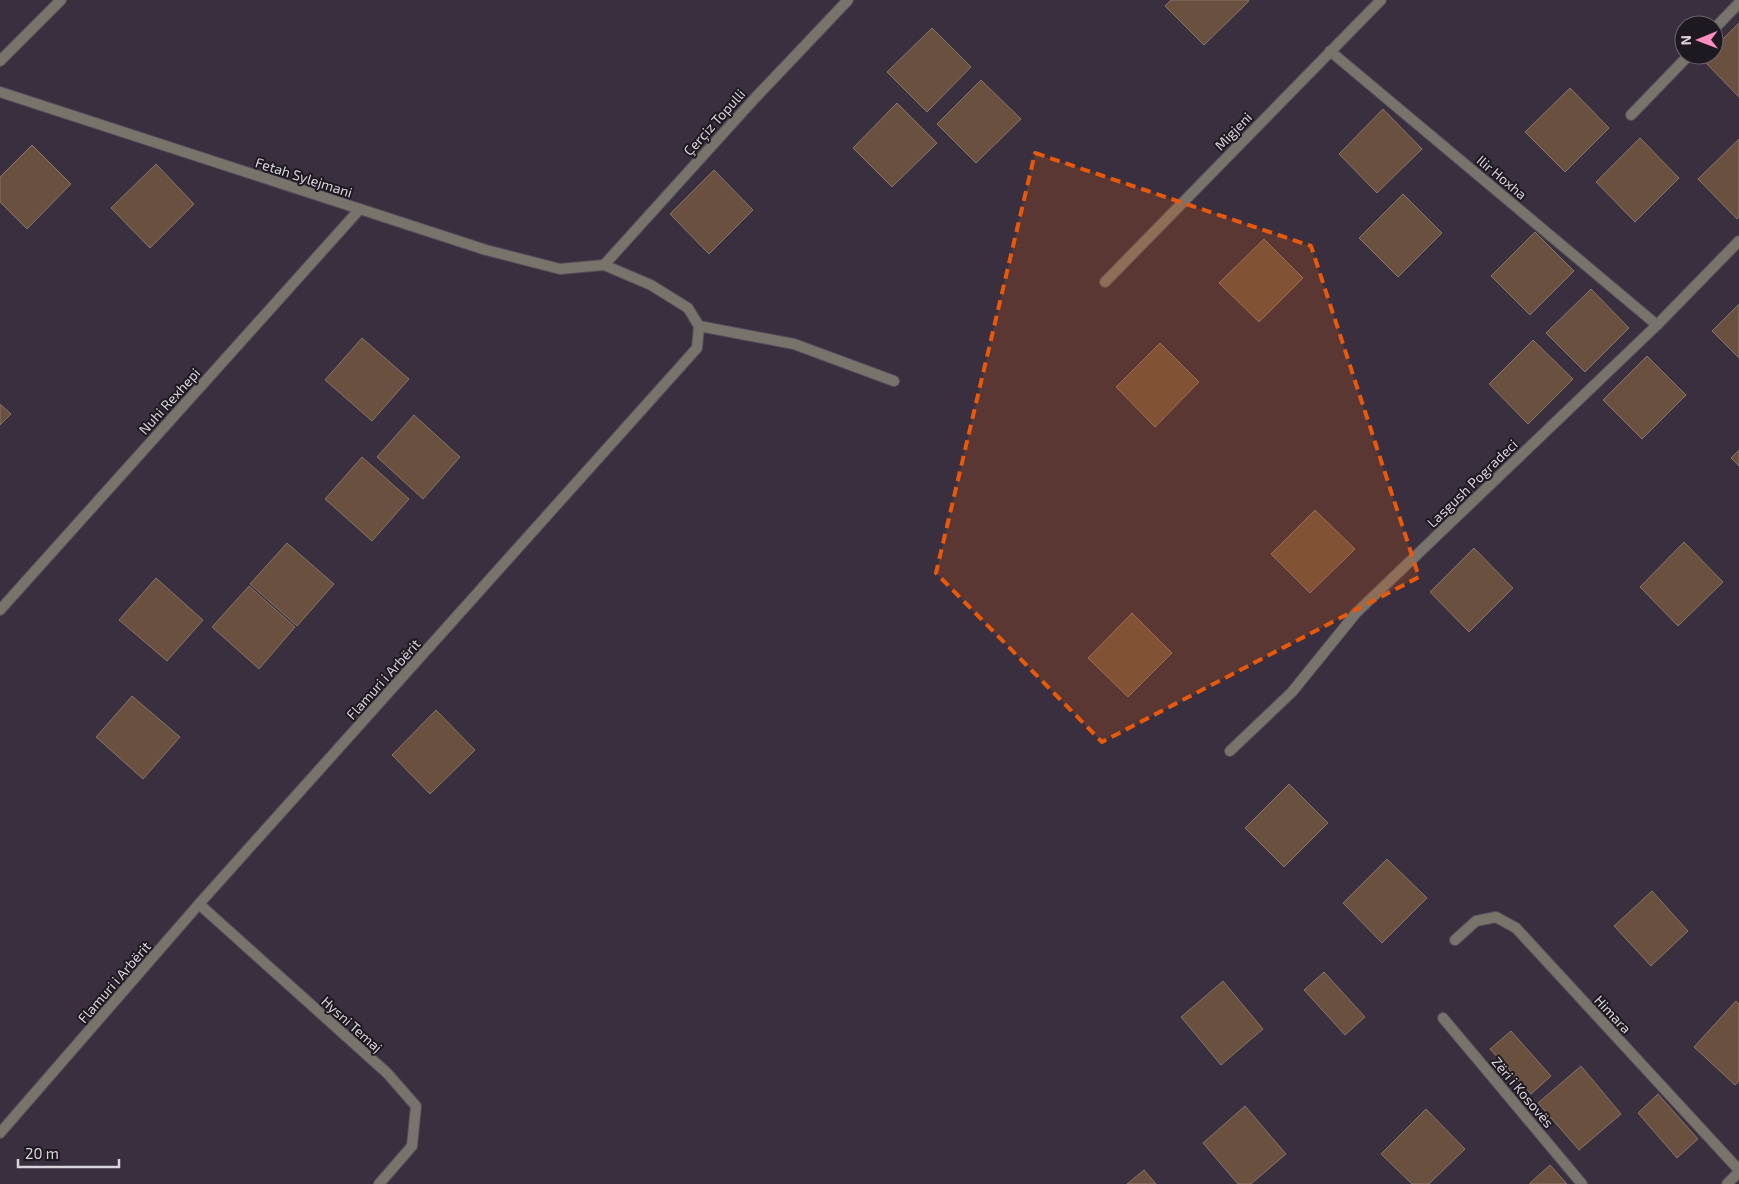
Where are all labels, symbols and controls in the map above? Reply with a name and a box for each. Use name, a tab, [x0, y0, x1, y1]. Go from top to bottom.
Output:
north arrow	[1674, 15, 1724, 65]
text: N	[1677, 35, 1694, 45]
street label: Çerçiz Topulli	[680, 85, 749, 159]
street label: Migjeni	[1211, 108, 1255, 154]
street label: Ilir Hoxha	[1474, 151, 1530, 203]
street label: Fetah Sylejmani	[253, 153, 355, 201]
street label: Nuhi Rexhepi	[135, 364, 203, 438]
street label: Lasgush Pogradeci	[1423, 435, 1521, 531]
street label: Flamuri i Arbërit	[342, 635, 424, 723]
street label: Flamuri i Arbërit	[74, 938, 154, 1026]
street label: Himara	[1591, 991, 1635, 1037]
street label: Hysni Temaj	[318, 992, 386, 1056]
street label: Zëri i Kosovës	[1488, 1053, 1558, 1131]
scale bar	[18, 1136, 119, 1168]
text: 20 m	[25, 1144, 59, 1162]

